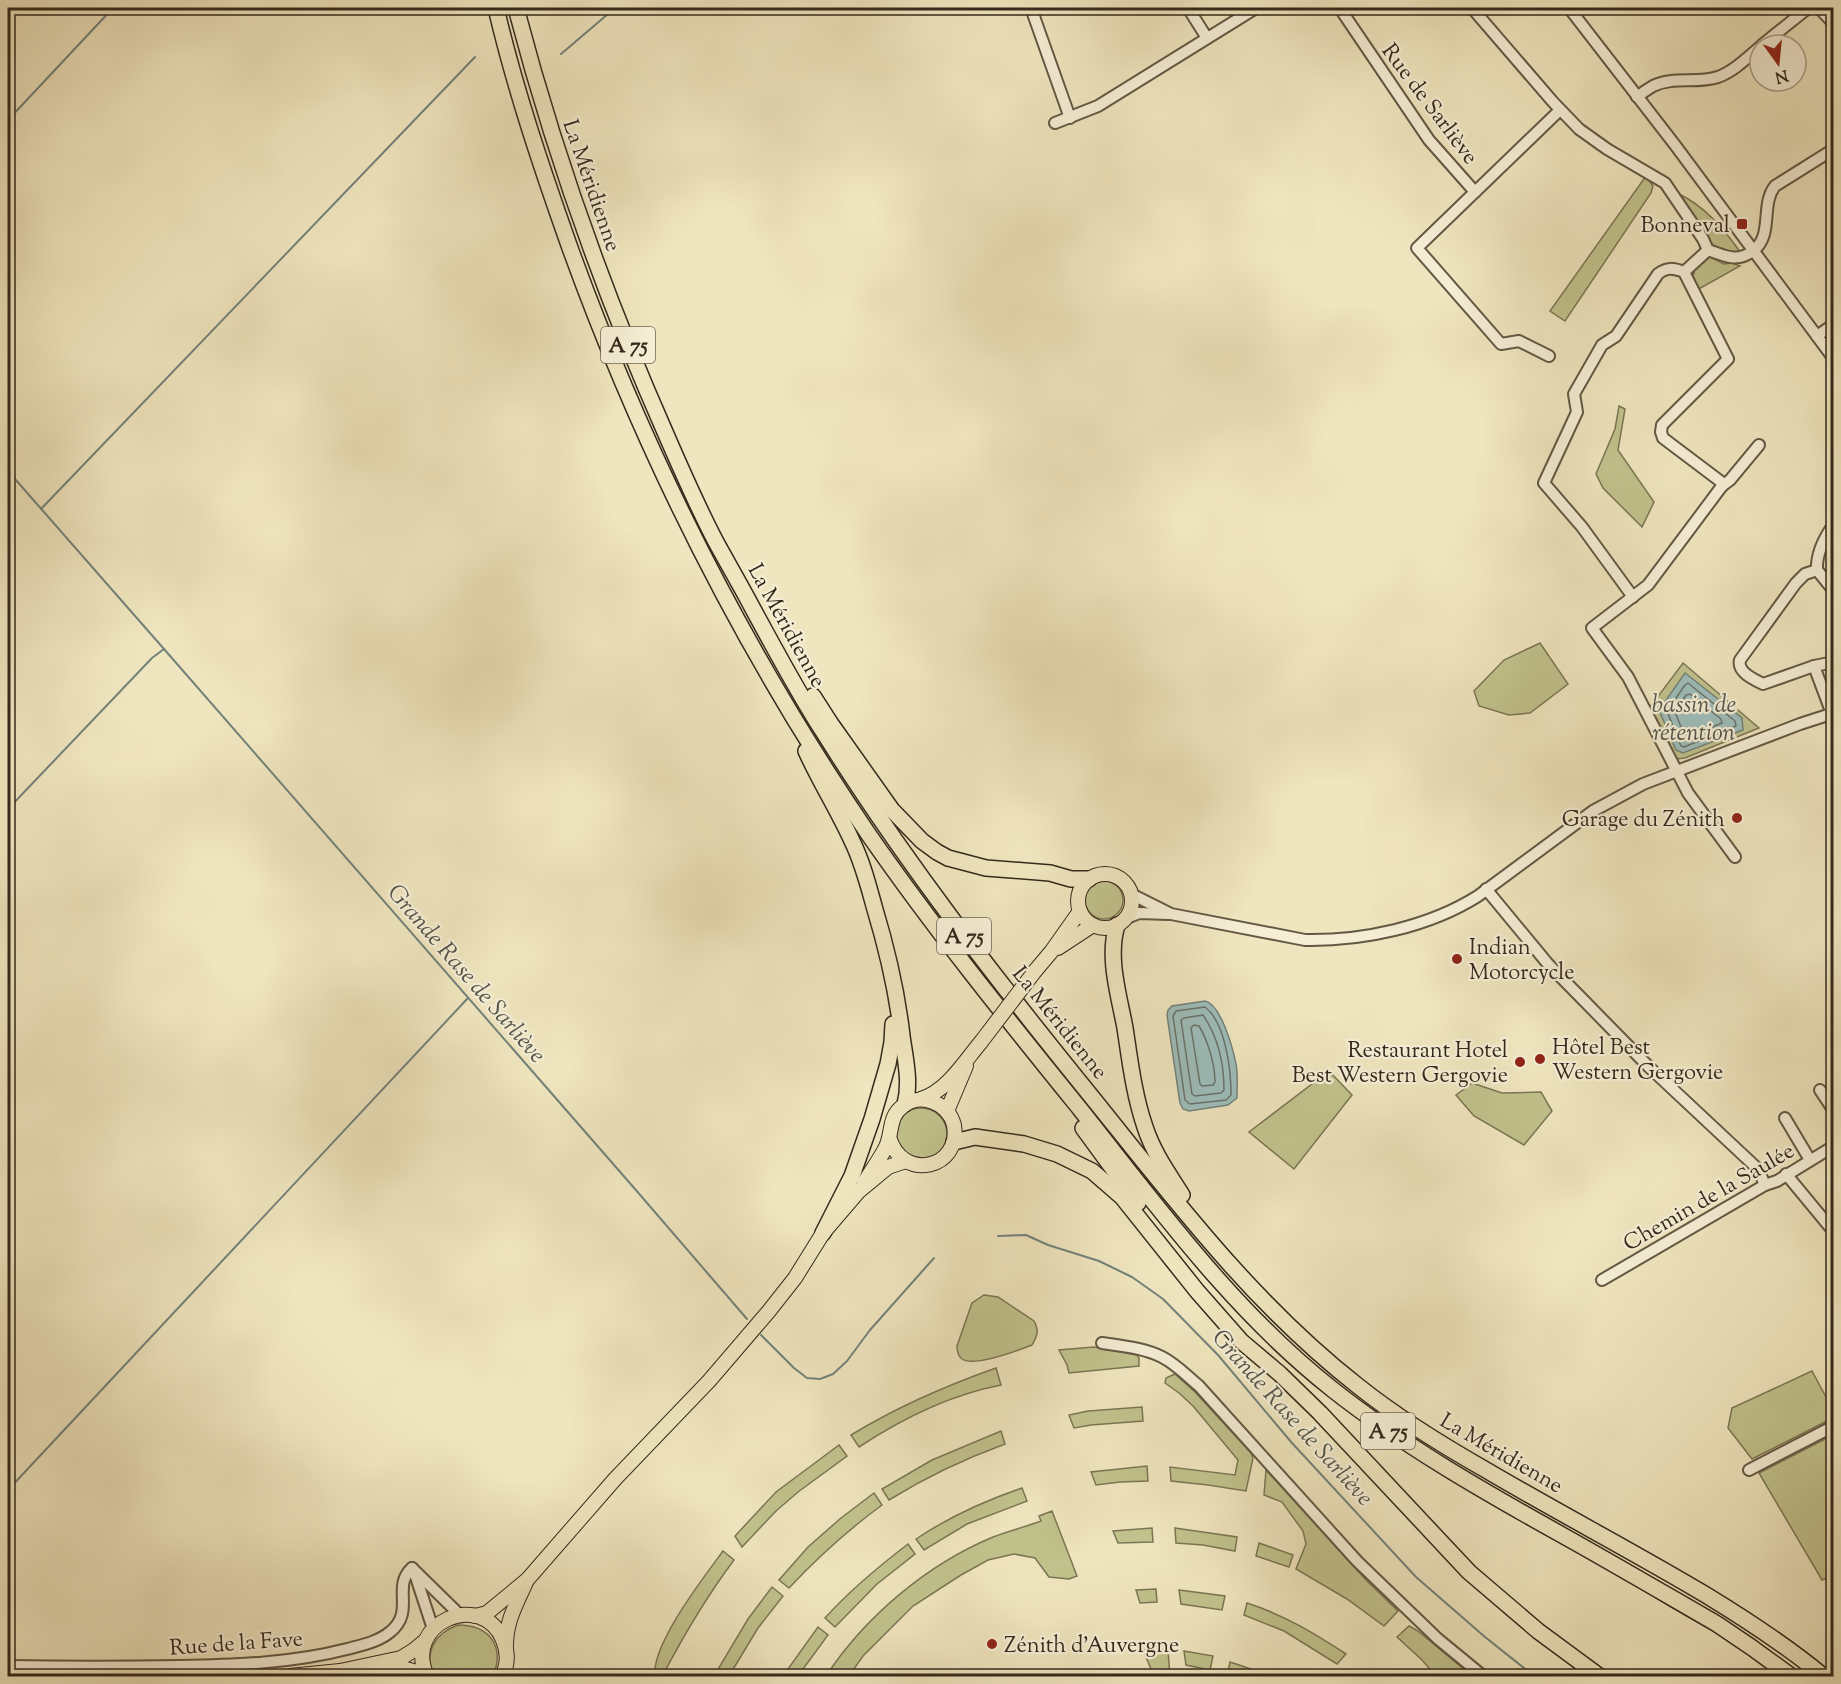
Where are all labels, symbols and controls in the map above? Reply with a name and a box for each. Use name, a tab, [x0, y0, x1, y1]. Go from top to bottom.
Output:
north arrow	[1748, 33, 1808, 93]
street label: Rue de Sarliève	[1372, 38, 1485, 172]
text: N	[1772, 62, 1790, 88]
street label: La Méridienne	[553, 116, 628, 256]
place label: Bonneval	[1641, 211, 1730, 243]
marker: Bonneval	[1735, 217, 1749, 231]
road number: A 75	[601, 327, 655, 363]
street label: La Méridienne	[738, 559, 833, 694]
water label: bassin de rétention	[1652, 689, 1736, 751]
place label: Garage du Zénith	[1562, 805, 1725, 837]
marker: Garage du Zénith	[1730, 811, 1744, 825]
water label: Grande Rase de Sarliève	[378, 877, 553, 1071]
road number: A 75	[937, 918, 991, 954]
place label: Indian Motorcycle	[1469, 933, 1574, 990]
marker: Indian Motorcycle	[1450, 952, 1464, 966]
street label: La Méridienne	[1003, 960, 1114, 1087]
place label: Hôtel Best Western Gergovie	[1552, 1033, 1723, 1090]
place label: Restaurant Hotel Best Western Gergovie	[1292, 1036, 1508, 1093]
marker: Hôtel Best Western Gergovie	[1533, 1052, 1547, 1066]
marker: Restaurant Hotel Best Western Gergovie	[1513, 1055, 1527, 1069]
street label: Chemin de la Saulée	[1618, 1136, 1801, 1261]
water label: Grande Rase de Sarliève	[1203, 1322, 1380, 1514]
street label: La Méridienne	[1433, 1406, 1568, 1503]
road number: A 75	[1361, 1413, 1415, 1449]
street label: Rue de la Fave	[168, 1624, 304, 1666]
place label: Zénith d'Auvergne	[1004, 1631, 1179, 1663]
marker: Zénith d'Auvergne	[985, 1637, 999, 1651]

